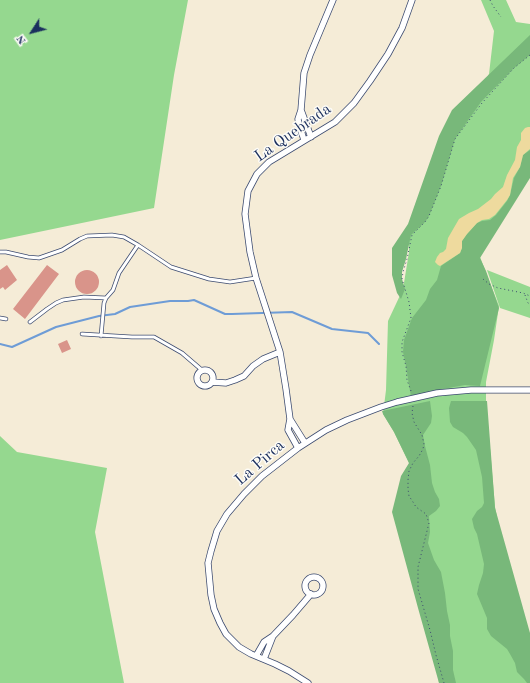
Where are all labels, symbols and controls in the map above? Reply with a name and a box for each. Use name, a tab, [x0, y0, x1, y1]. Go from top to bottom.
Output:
north arrow	[12, 12, 52, 52]
text: N	[15, 33, 29, 46]
street label: La Quebrada	[251, 100, 335, 166]
street label: La Pirca	[231, 436, 289, 490]

